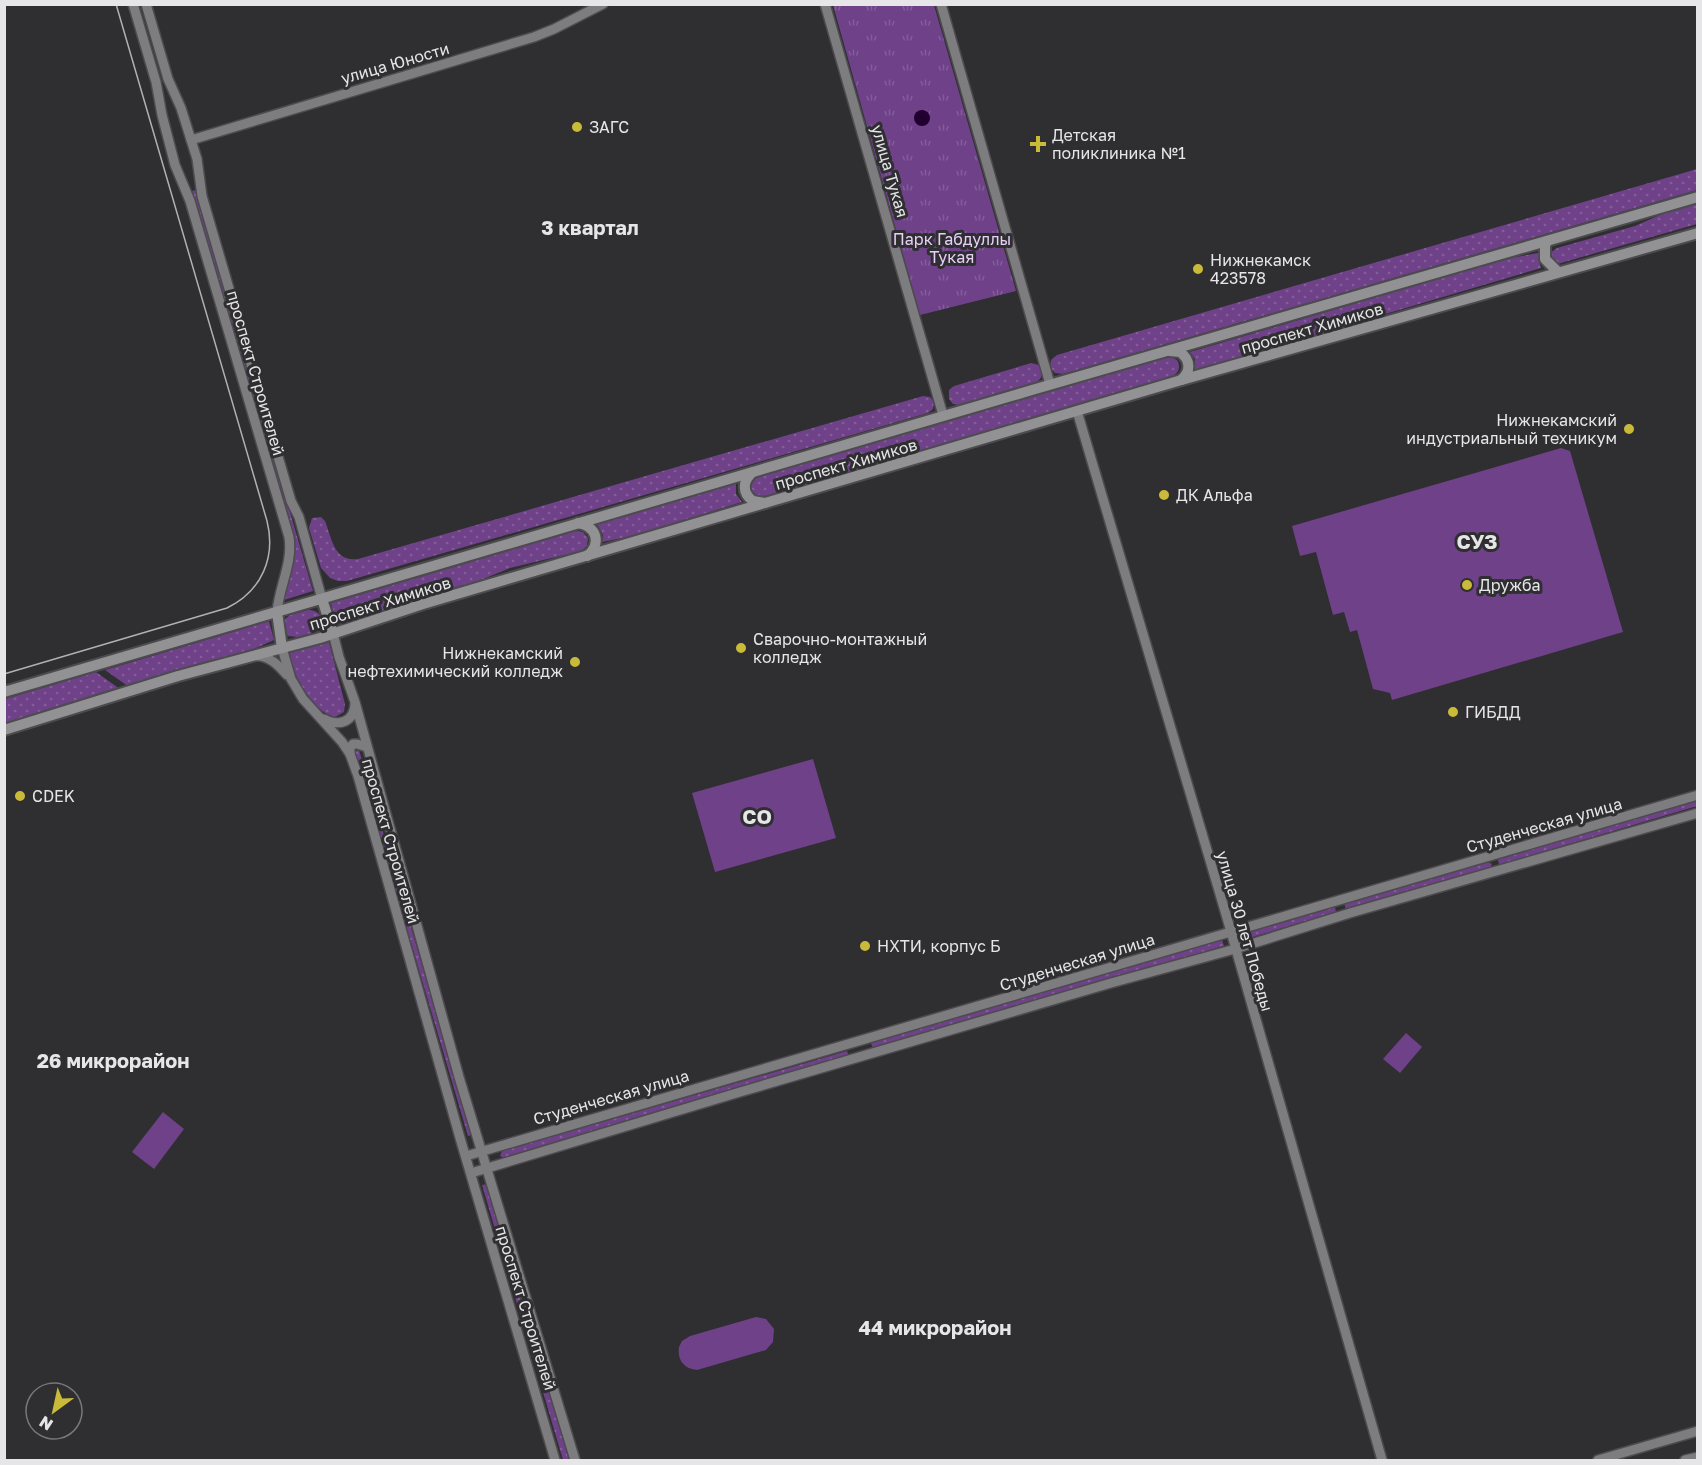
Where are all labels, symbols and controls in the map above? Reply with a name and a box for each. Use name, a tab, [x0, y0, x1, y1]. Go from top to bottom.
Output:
street label: улица Юности	[339, 38, 451, 88]
place label: ЗАГС	[589, 117, 629, 137]
marker: ЗАГС	[570, 120, 584, 134]
street label: улица Тукая	[867, 122, 913, 220]
place label: Детская поликлиника №1	[1052, 125, 1186, 163]
marker: Детская поликлиника №1	[1029, 135, 1047, 153]
district label: 3 квартал	[541, 215, 639, 239]
park label: Парк Габдуллы Тукая	[893, 229, 1011, 267]
place label: Нижнекамск 423578	[1210, 250, 1311, 288]
marker: Нижнекамск 423578	[1191, 262, 1205, 276]
street label: проспект Строителей	[223, 288, 289, 458]
street label: проспект Химиков	[1239, 298, 1385, 358]
place label: Нижнекамский индустриальный техникум	[1406, 410, 1617, 448]
marker: Нижнекамский индустриальный техникум	[1622, 422, 1636, 436]
street label: проспект Химиков	[773, 434, 919, 494]
place label: ДК Альфа	[1176, 485, 1253, 505]
marker: ДК Альфа	[1157, 488, 1171, 502]
district label: СУЗ	[1457, 529, 1497, 553]
street label: проспект Химиков	[307, 572, 453, 634]
place label: Дружба	[1479, 575, 1541, 595]
marker: Дружба	[1460, 578, 1474, 592]
place label: Сварочно-монтажный колледж	[753, 629, 927, 667]
marker: Сварочно-монтажный колледж	[734, 641, 748, 655]
place label: Нижнекамский нефтехимический колледж	[347, 643, 563, 681]
marker: Нижнекамский нефтехимический колледж	[568, 655, 582, 669]
place label: ГИБДД	[1465, 702, 1521, 722]
marker: ГИБДД	[1446, 705, 1460, 719]
street label: проспект Строителей	[358, 756, 424, 926]
place label: CDEK	[32, 786, 75, 806]
marker: CDEK	[13, 789, 27, 803]
street label: Студенческая улица	[1464, 793, 1624, 857]
district label: СО	[742, 804, 772, 828]
street label: улица 30 лет Победы	[1212, 848, 1278, 1014]
street label: Студенческая улица	[997, 929, 1157, 995]
place label: НХТИ, корпус Б	[877, 936, 1001, 956]
marker: НХТИ, корпус Б	[858, 939, 872, 953]
district label: 26 микрорайон	[37, 1048, 189, 1072]
street label: Студенческая улица	[531, 1065, 691, 1129]
street label: проспект Строителей	[491, 1223, 561, 1393]
district label: 44 микрорайон	[859, 1315, 1011, 1339]
north arrow	[24, 1381, 84, 1441]
text: N	[35, 1412, 56, 1435]

